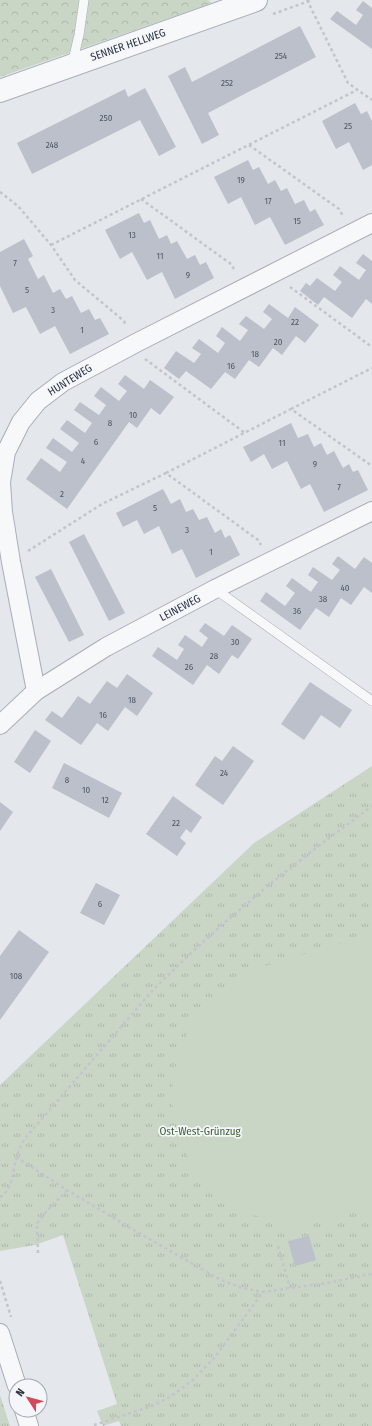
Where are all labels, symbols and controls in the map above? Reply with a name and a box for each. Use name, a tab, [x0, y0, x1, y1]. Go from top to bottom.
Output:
street label: SENNER HELLWEG	[89, 26, 167, 64]
house number: 254	[275, 51, 288, 61]
house number: 252	[221, 78, 233, 88]
house number: 250	[100, 113, 113, 123]
house number: 25	[344, 121, 352, 131]
house number: 248	[46, 140, 59, 150]
house number: 19	[237, 175, 245, 185]
house number: 17	[264, 196, 272, 206]
house number: 15	[293, 216, 301, 226]
house number: 13	[128, 230, 136, 240]
house number: 11	[157, 251, 163, 261]
house number: 7	[13, 258, 17, 268]
house number: 9	[186, 270, 190, 280]
house number: 5	[25, 285, 29, 295]
house number: 3	[51, 305, 55, 315]
house number: 22	[291, 317, 299, 327]
house number: 1	[80, 325, 84, 335]
house number: 20	[274, 337, 283, 347]
house number: 18	[251, 349, 260, 359]
street label: HUNTEWEG	[46, 361, 94, 399]
house number: 16	[227, 361, 236, 371]
house number: 10	[129, 410, 137, 420]
house number: 8	[108, 418, 113, 428]
house number: 6	[94, 437, 99, 447]
house number: 11	[279, 438, 285, 448]
house number: 4	[81, 456, 86, 466]
house number: 9	[313, 459, 317, 469]
house number: 7	[337, 482, 341, 492]
house number: 2	[60, 489, 64, 499]
house number: 5	[153, 503, 157, 513]
house number: 3	[185, 525, 189, 535]
house number: 1	[209, 547, 213, 557]
house number: 40	[340, 583, 350, 593]
street label: LEINEWEG	[157, 592, 203, 624]
house number: 38	[319, 594, 328, 604]
house number: 36	[293, 606, 302, 616]
house number: 30	[231, 637, 240, 647]
house number: 28	[210, 651, 219, 661]
house number: 26	[185, 662, 194, 672]
house number: 18	[128, 695, 137, 705]
house number: 16	[99, 710, 108, 720]
house number: 24	[220, 768, 229, 778]
house number: 8	[65, 775, 70, 785]
house number: 10	[82, 785, 90, 795]
house number: 12	[101, 795, 109, 805]
house number: 22	[172, 818, 180, 828]
house number: 6	[98, 899, 103, 909]
house number: 108	[10, 971, 23, 981]
park label: Ost-West-Grünzug	[159, 1125, 241, 1138]
north arrow	[8, 1378, 48, 1418]
text: N	[13, 1386, 28, 1399]

